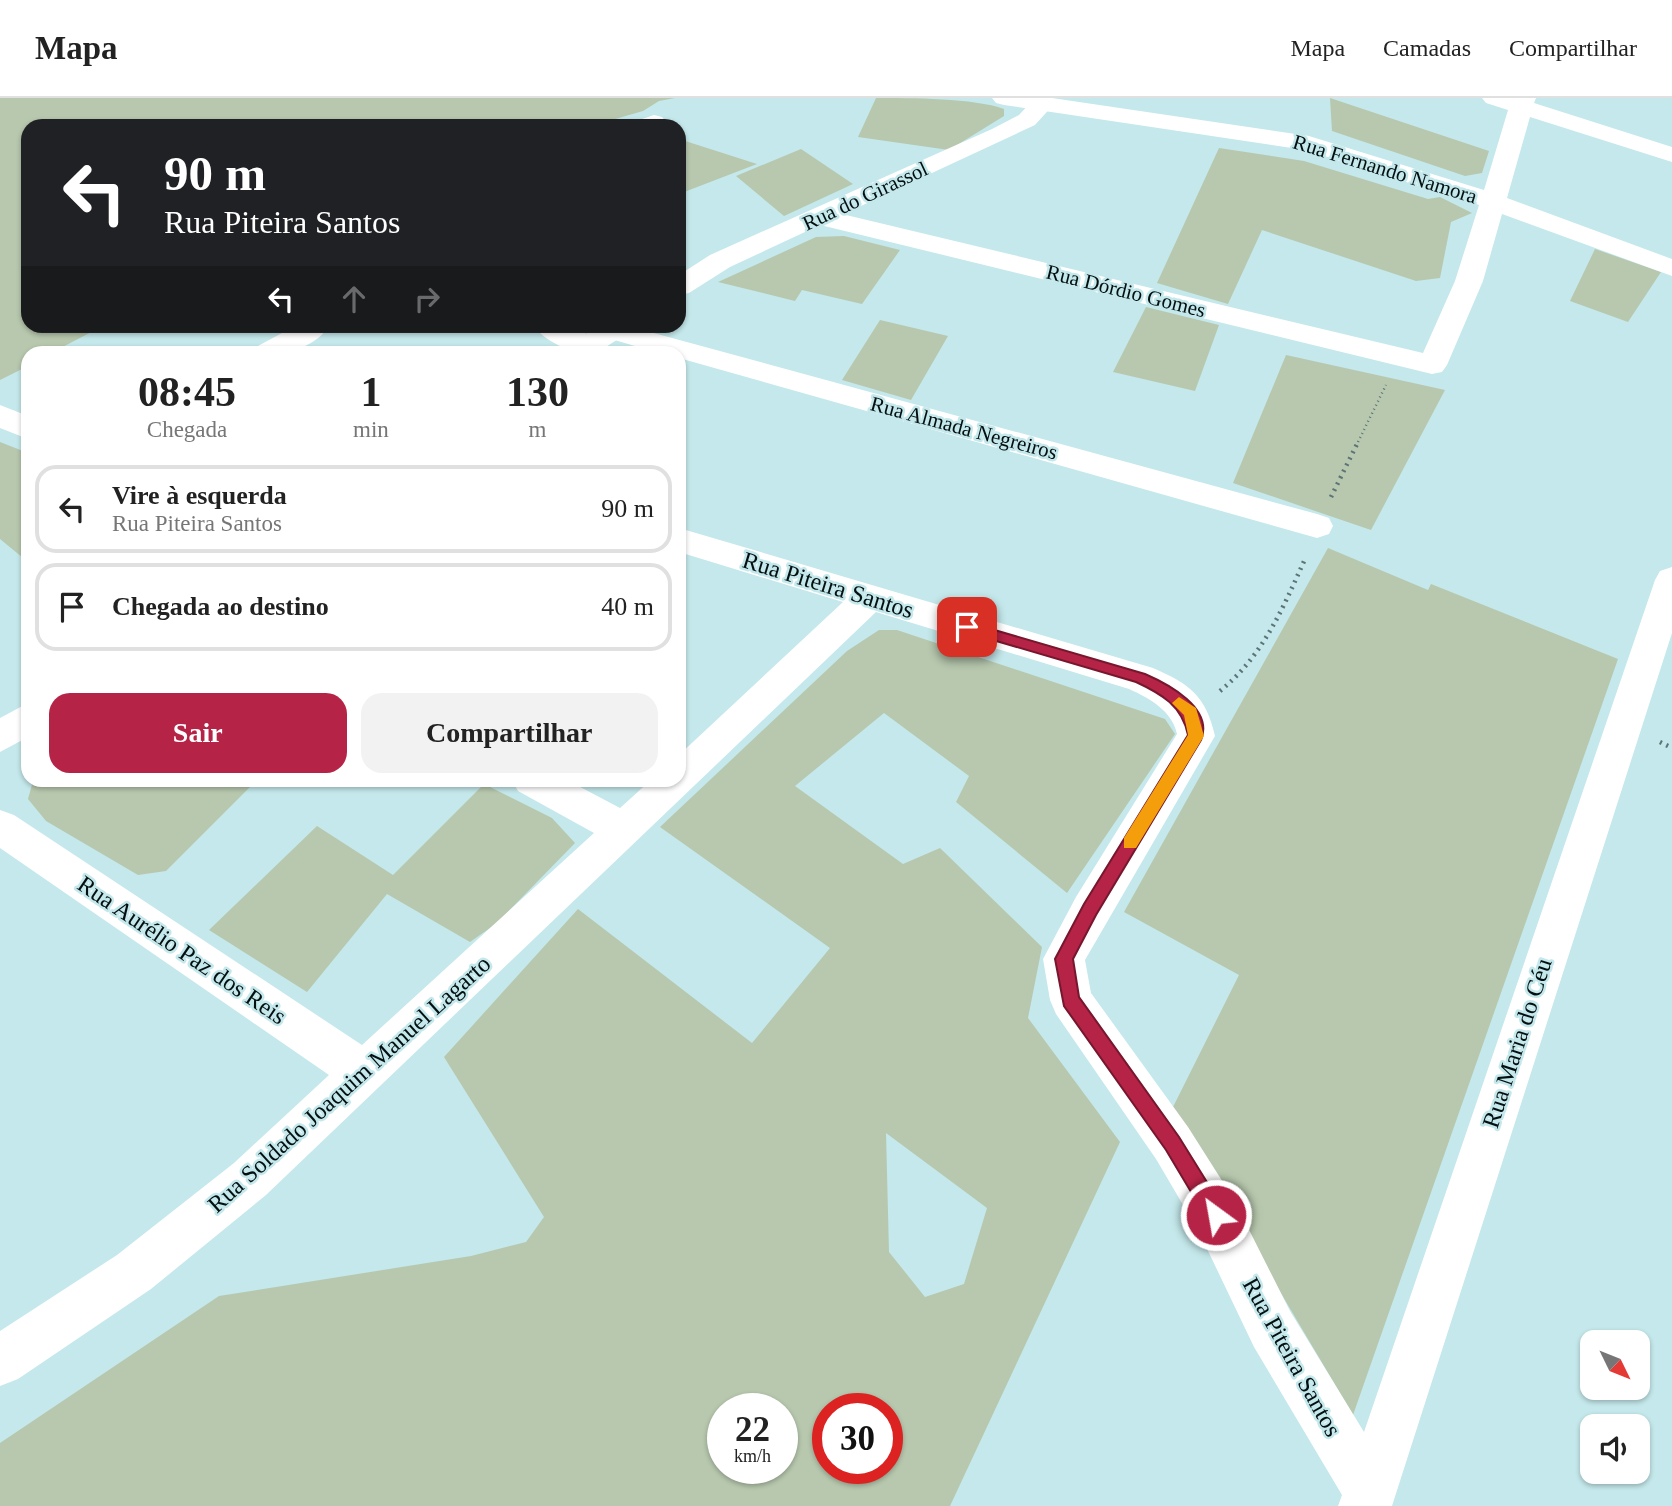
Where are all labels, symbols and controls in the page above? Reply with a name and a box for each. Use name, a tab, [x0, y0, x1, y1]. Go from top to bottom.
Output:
text: Mapa	[35, 30, 118, 66]
text: Mapa	[1290, 35, 1345, 61]
text: Camadas	[1383, 35, 1471, 61]
text: Compartilhar	[1509, 35, 1637, 61]
street label: Rua Fernando Namora	[1290, 130, 1481, 209]
text: 90 m	[164, 146, 266, 201]
icon: left	[49, 147, 140, 238]
street label: Rua do Girassol	[799, 156, 932, 235]
text: Rua Piteira Santos	[164, 204, 400, 240]
street label: Rua Dórdio Gomes	[1044, 260, 1208, 322]
icon: left	[262, 280, 300, 318]
icon: ahead	[335, 280, 373, 318]
icon: right	[408, 280, 446, 318]
text: 08:45	[138, 369, 236, 415]
text: 1	[360, 369, 381, 415]
text: 130	[506, 369, 569, 415]
street label: Rua Almada Negreiros	[868, 392, 1060, 464]
text: Chegada	[147, 417, 227, 442]
text: min	[353, 417, 389, 442]
text: m	[528, 417, 546, 442]
text: Vire à esquerda	[112, 481, 287, 510]
icon: left	[53, 490, 91, 528]
text: 90 m	[601, 494, 654, 523]
text: Rua Piteira Santos	[112, 511, 282, 536]
street label: Rua Piteira Santos	[739, 547, 917, 623]
icon: arrive	[53, 588, 91, 626]
text: Chegada ao destino	[112, 592, 329, 621]
text: 40 m	[601, 592, 654, 621]
pin	[937, 597, 997, 657]
icon: arrive	[948, 608, 986, 646]
button: Sair	[49, 693, 347, 773]
button: Compartilhar	[361, 693, 658, 773]
street label: Rua Aurélio Paz dos Reis	[73, 871, 291, 1029]
street label: Rua Soldado Joaquim Manuel Lagarto	[203, 950, 495, 1218]
street label: Rua Maria do Céu	[1477, 955, 1557, 1131]
position arrow	[1179, 1178, 1253, 1252]
street label: Rua Piteira Santos	[1238, 1273, 1346, 1441]
north arrow	[1580, 1330, 1650, 1400]
map controls	[1580, 1330, 1650, 1484]
speed limit sign: 30	[812, 1393, 903, 1484]
text: 22	[735, 1410, 770, 1449]
button: sound	[1580, 1414, 1650, 1484]
text: km/h	[734, 1446, 771, 1466]

